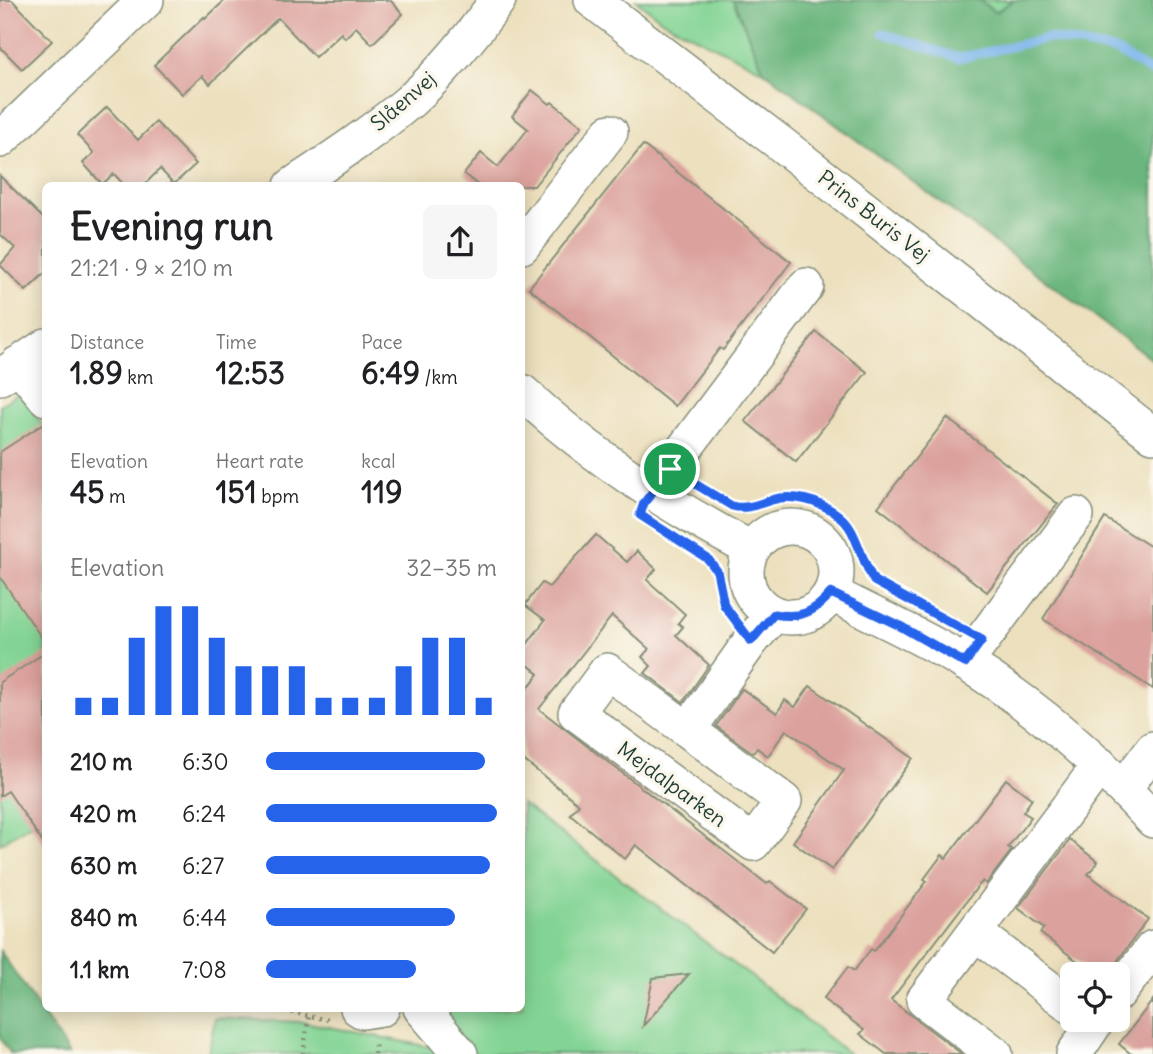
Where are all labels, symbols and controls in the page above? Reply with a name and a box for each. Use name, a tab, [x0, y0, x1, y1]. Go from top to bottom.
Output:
street label: Slåenvej	[365, 65, 441, 137]
street label: Prins Buris Vej	[813, 164, 935, 268]
text: Evening run	[70, 203, 273, 250]
button: share	[423, 205, 497, 279]
text: 21:21 · 9 × 210 m	[70, 253, 233, 282]
text: Distance	[70, 330, 144, 354]
text: Time	[216, 330, 257, 354]
text: Pace	[361, 330, 403, 354]
text: 1.89	[70, 354, 123, 392]
text: 12:53	[216, 354, 285, 392]
text: 6:49	[361, 354, 420, 392]
text: km	[123, 365, 154, 389]
text: /km	[420, 365, 458, 389]
pin	[640, 439, 700, 499]
text: Elevation	[70, 449, 148, 473]
text: Heart rate	[216, 449, 304, 473]
text: kcal	[361, 449, 396, 473]
icon: arrive	[651, 450, 689, 488]
text: 45	[70, 473, 105, 511]
text: 151	[216, 473, 257, 511]
text: 119	[361, 473, 402, 511]
text: m	[105, 484, 126, 508]
text: bpm	[257, 484, 299, 508]
text: Elevation	[70, 553, 164, 582]
text: 32–35 m	[406, 553, 497, 582]
street label: Mejdalparken	[612, 735, 732, 833]
text: 210 m	[70, 747, 133, 776]
text: 6:30	[182, 747, 229, 776]
text: 420 m	[70, 799, 137, 828]
text: 6:24	[182, 799, 226, 828]
text: 630 m	[70, 851, 137, 880]
text: 6:27	[182, 851, 224, 880]
text: 840 m	[70, 903, 137, 932]
text: 6:44	[182, 903, 227, 932]
text: 1.1 km	[70, 955, 129, 984]
text: 7:08	[182, 955, 227, 984]
map controls	[1060, 962, 1130, 1032]
button: locate	[1060, 962, 1130, 1032]

